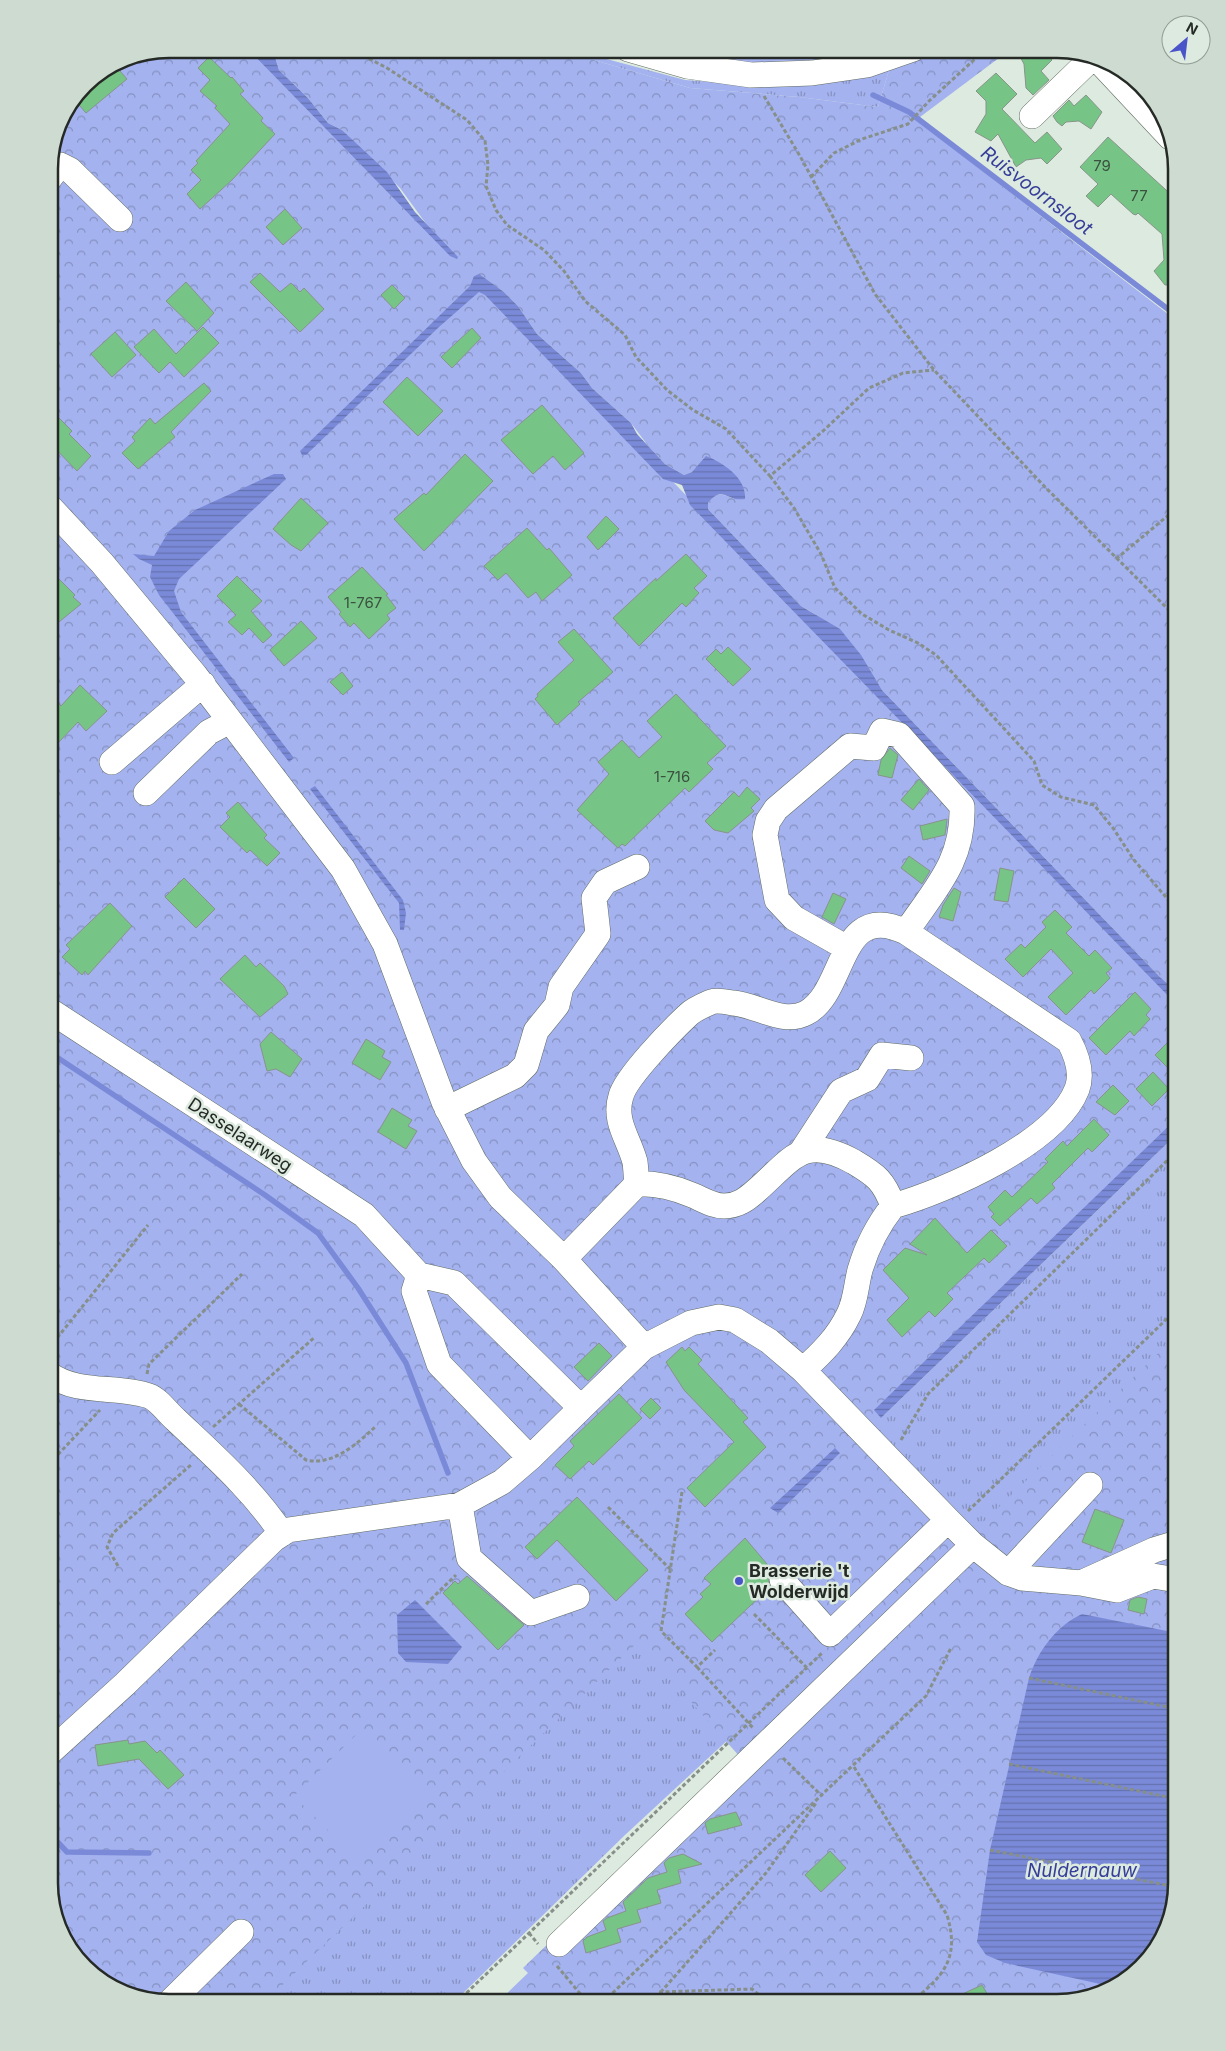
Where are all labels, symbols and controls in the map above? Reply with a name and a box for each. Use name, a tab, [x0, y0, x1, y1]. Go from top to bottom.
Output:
north arrow	[1161, 15, 1211, 65]
text: N	[1184, 18, 1201, 38]
water label: Ruisvoornsloot	[976, 141, 1098, 240]
house number: 79	[1093, 156, 1111, 175]
house number: 77	[1130, 186, 1148, 205]
house number: 1-767	[344, 593, 382, 612]
house number: 1-716	[654, 767, 690, 786]
street label: Dasselaarweg	[184, 1093, 296, 1176]
place label: Brasserie 't Wolderwijd	[749, 1560, 850, 1602]
marker: Brasserie 't Wolderwijd	[733, 1575, 745, 1587]
water label: Nuldernauw	[1027, 1859, 1137, 1882]

